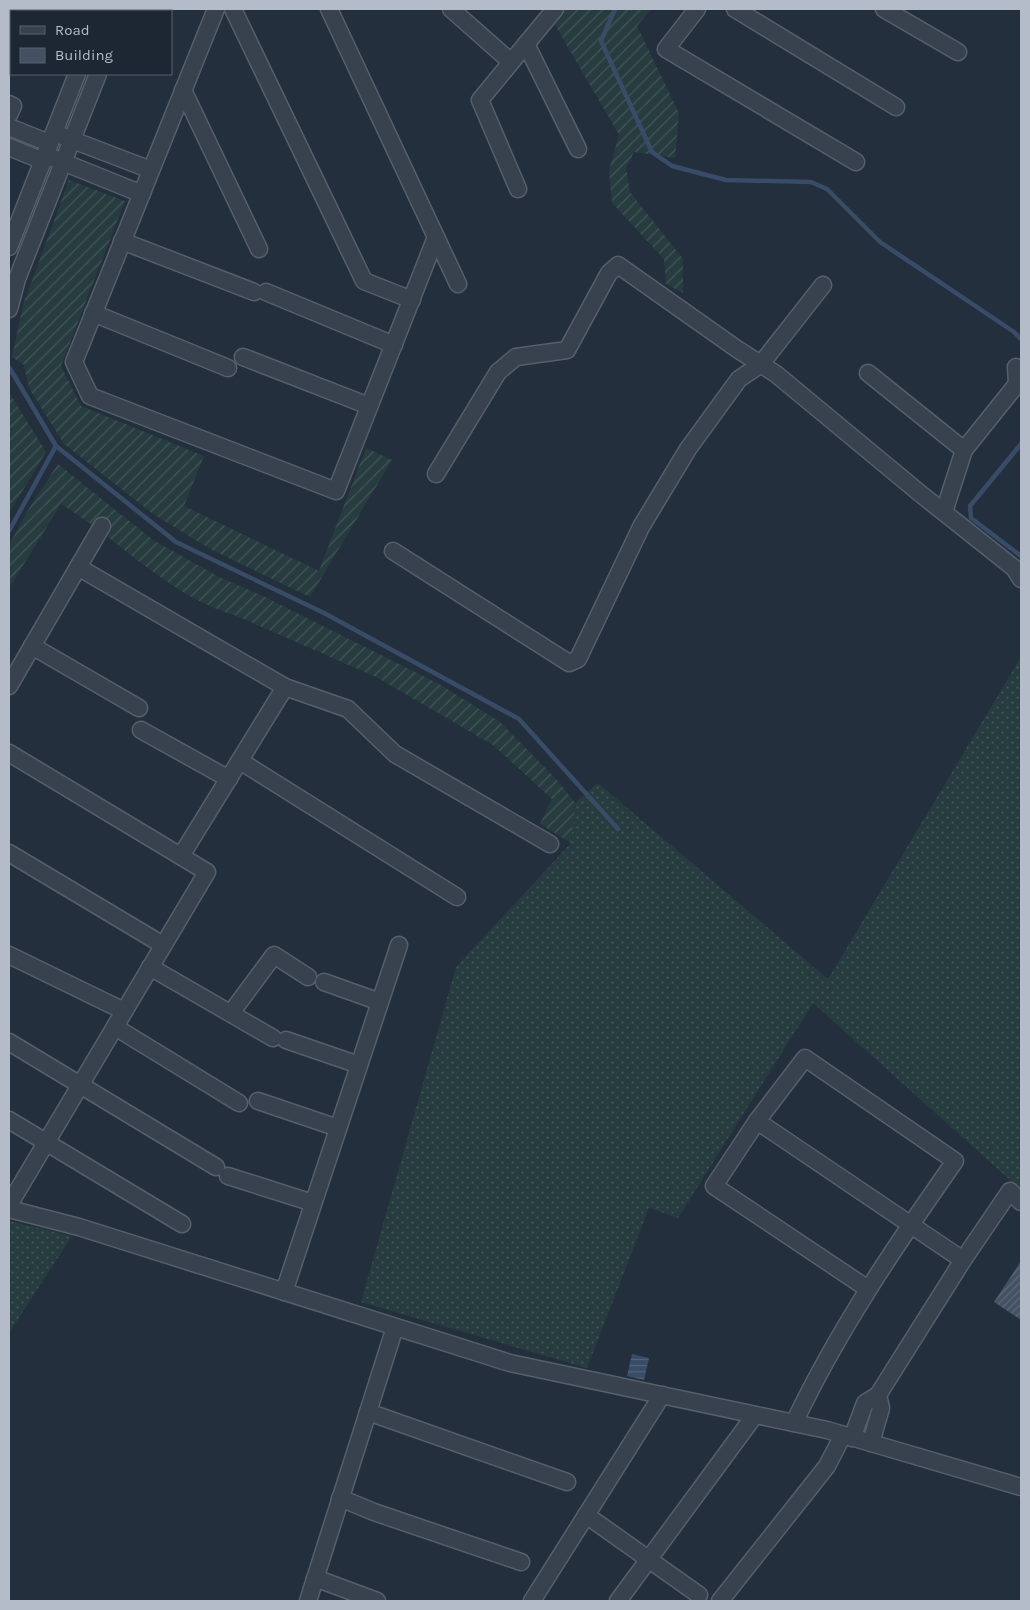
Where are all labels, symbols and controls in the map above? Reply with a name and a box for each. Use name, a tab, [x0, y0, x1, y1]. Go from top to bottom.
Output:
legend	[10, 10, 172, 75]
text: Road	[55, 21, 90, 39]
text: Building	[55, 46, 113, 64]

